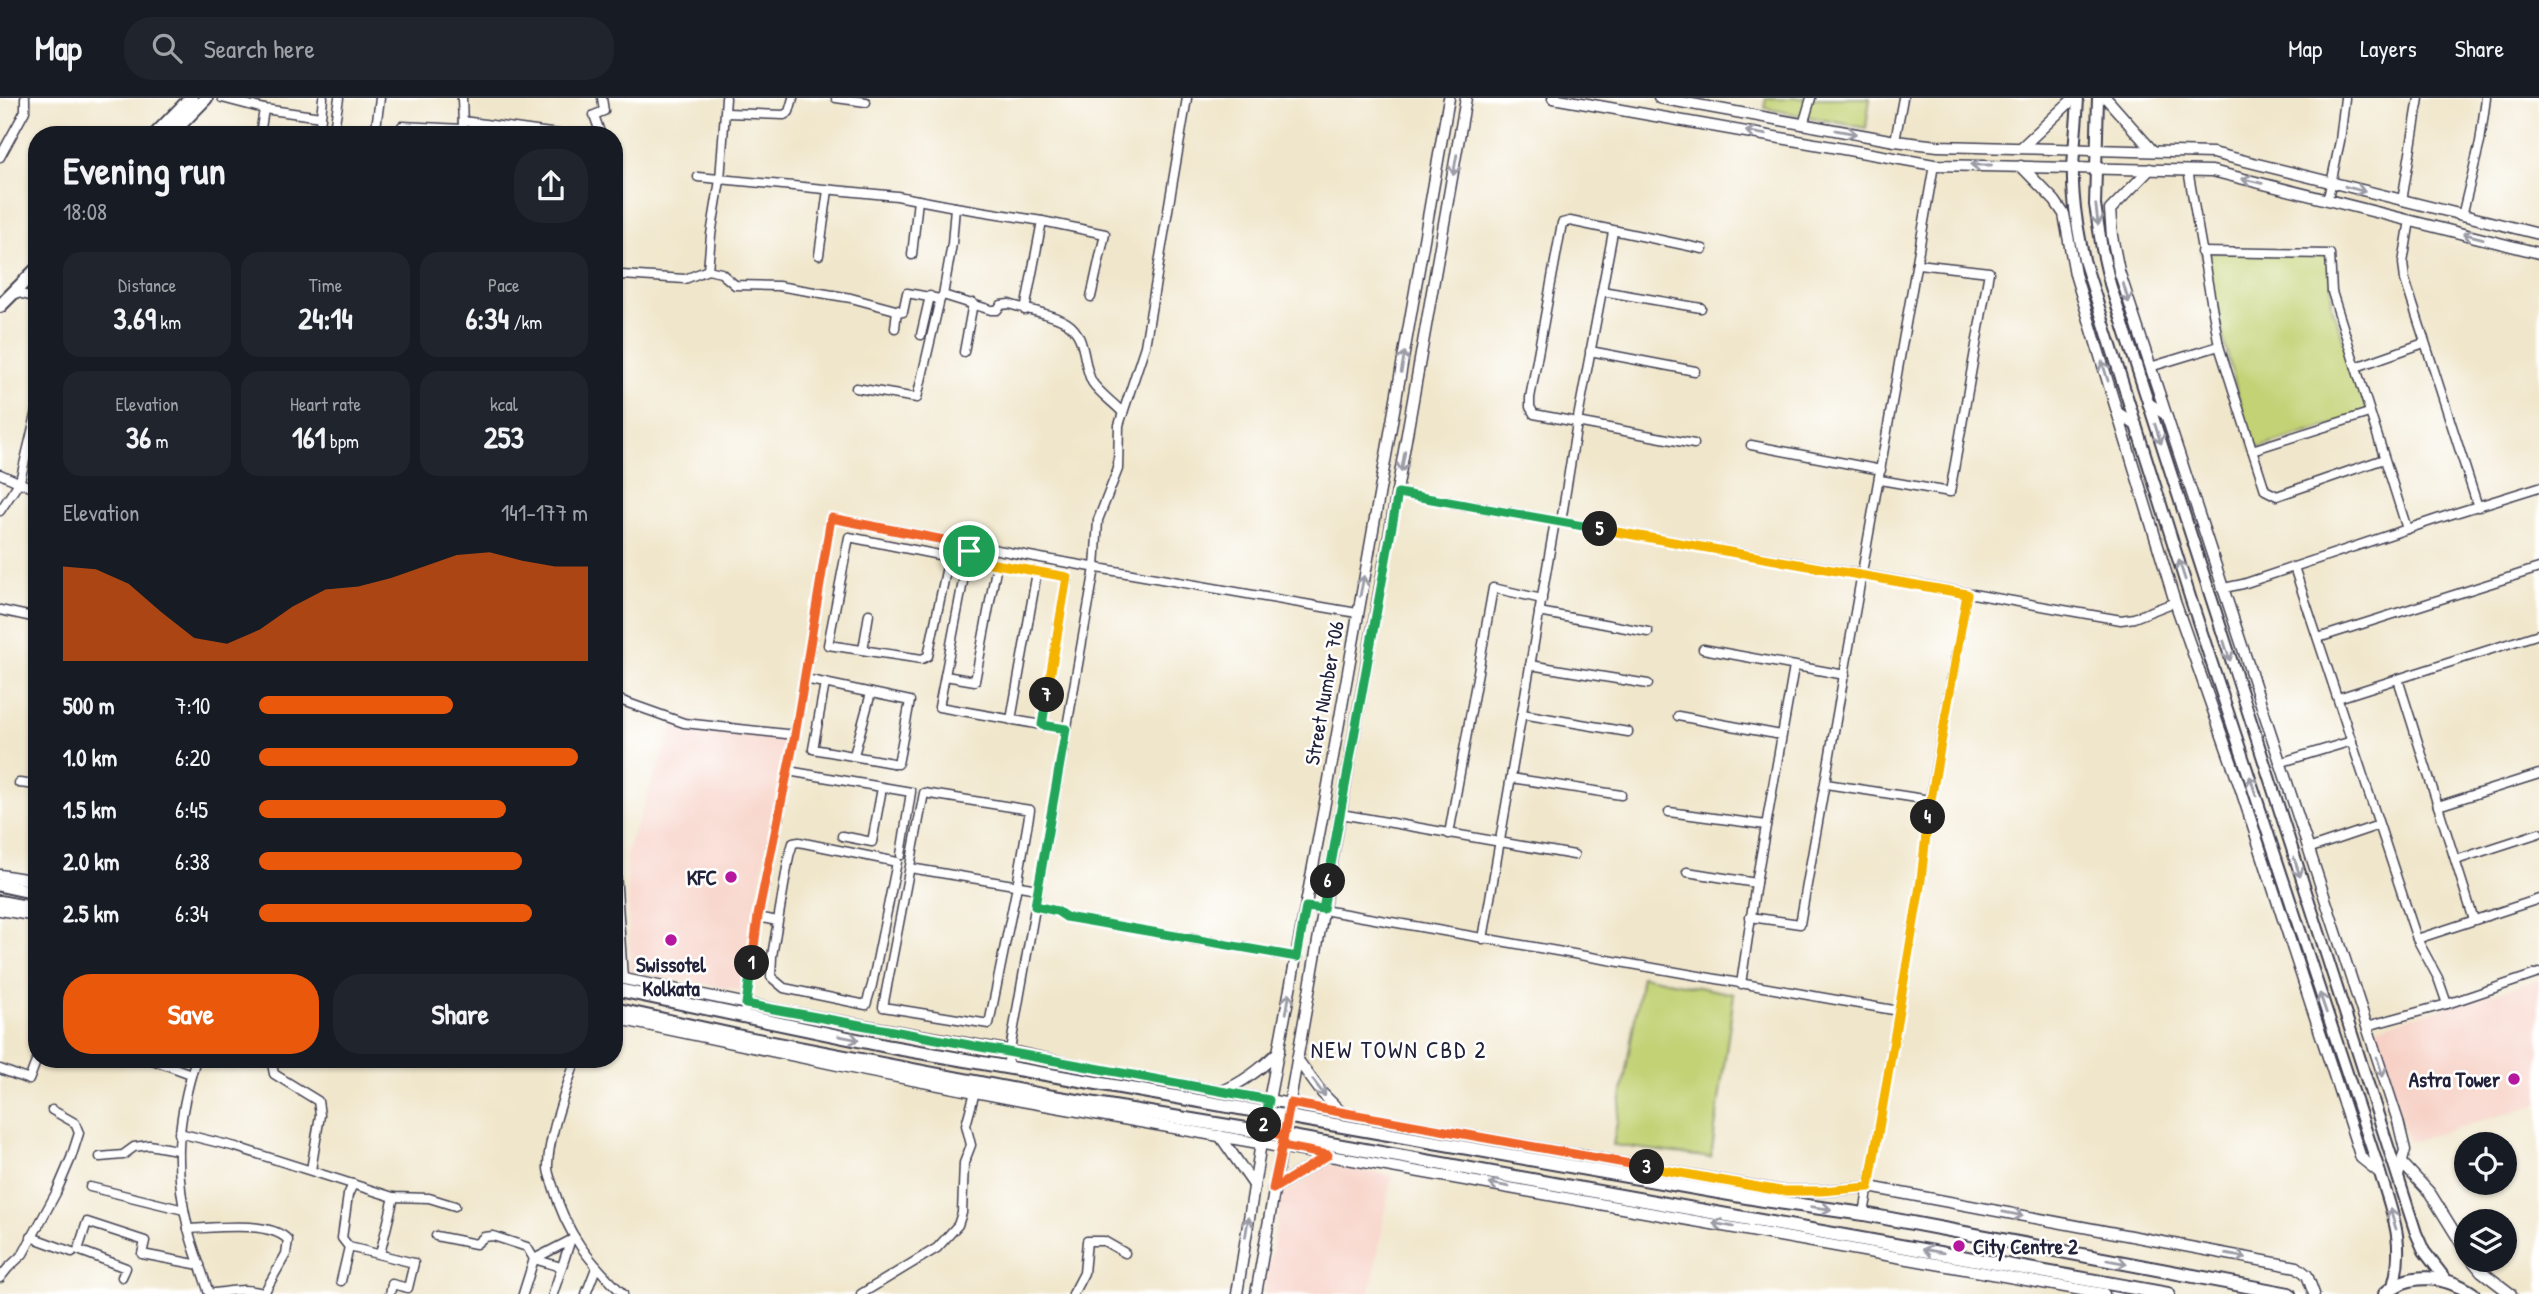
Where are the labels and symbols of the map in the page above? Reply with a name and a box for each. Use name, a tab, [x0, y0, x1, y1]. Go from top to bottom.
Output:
one-way arrow	[1745, 126, 1768, 139]
one-way arrow	[1834, 126, 1857, 139]
one-way arrow	[1448, 153, 1461, 176]
one-way arrow	[1969, 158, 1992, 171]
one-way arrow	[2241, 173, 2264, 187]
one-way arrow	[2344, 183, 2366, 196]
one-way arrow	[2090, 203, 2103, 226]
one-way arrow	[2462, 229, 2485, 242]
one-way arrow	[2120, 282, 2133, 304]
one-way arrow	[1397, 351, 1410, 374]
one-way arrow	[2097, 360, 2110, 382]
one-way arrow	[2153, 422, 2165, 444]
one-way arrow	[1396, 450, 1410, 473]
pin: 5	[1582, 512, 1618, 546]
pin	[939, 521, 999, 581]
one-way arrow	[2174, 560, 2187, 582]
one-way arrow	[1356, 575, 1370, 598]
street label: Street Number 706	[1297, 619, 1351, 767]
one-way arrow	[2222, 639, 2234, 661]
pin: 7	[1030, 678, 1064, 712]
one-way arrow	[2246, 776, 2258, 798]
pin: 4	[1910, 800, 1946, 834]
one-way arrow	[2292, 856, 2305, 878]
place label: KFC	[687, 863, 717, 892]
pin: 6	[1310, 864, 1346, 898]
marker: KFC	[723, 869, 739, 885]
marker: Swissotel Kolkata	[663, 932, 679, 948]
pin: 1	[734, 946, 770, 980]
place label: Swissotel Kolkata	[636, 950, 706, 1003]
one-way arrow	[1282, 992, 1295, 1015]
one-way arrow	[2316, 992, 2328, 1014]
one-way arrow	[837, 1032, 860, 1046]
district label: NEW TOWN CBD 2	[1311, 1034, 1487, 1065]
one-way arrow	[2375, 1056, 2388, 1078]
place label: Astra Tower	[2409, 1065, 2501, 1094]
marker: Astra Tower	[2506, 1071, 2522, 1087]
one-way arrow	[1311, 1079, 1326, 1097]
pin: 2	[1246, 1108, 1282, 1142]
pin: 3	[1630, 1150, 1664, 1184]
one-way arrow	[1488, 1178, 1511, 1191]
one-way arrow	[1809, 1202, 1832, 1215]
one-way arrow	[2001, 1208, 2024, 1222]
one-way arrow	[2386, 1208, 2399, 1230]
one-way arrow	[1241, 1216, 1254, 1239]
one-way arrow	[1712, 1217, 1735, 1231]
place label: City Centre 2	[1973, 1232, 2078, 1262]
marker: City Centre 2	[1951, 1238, 1967, 1254]
one-way arrow	[1922, 1244, 1945, 1257]
one-way arrow	[2224, 1250, 2247, 1263]
one-way arrow	[2105, 1256, 2128, 1269]

